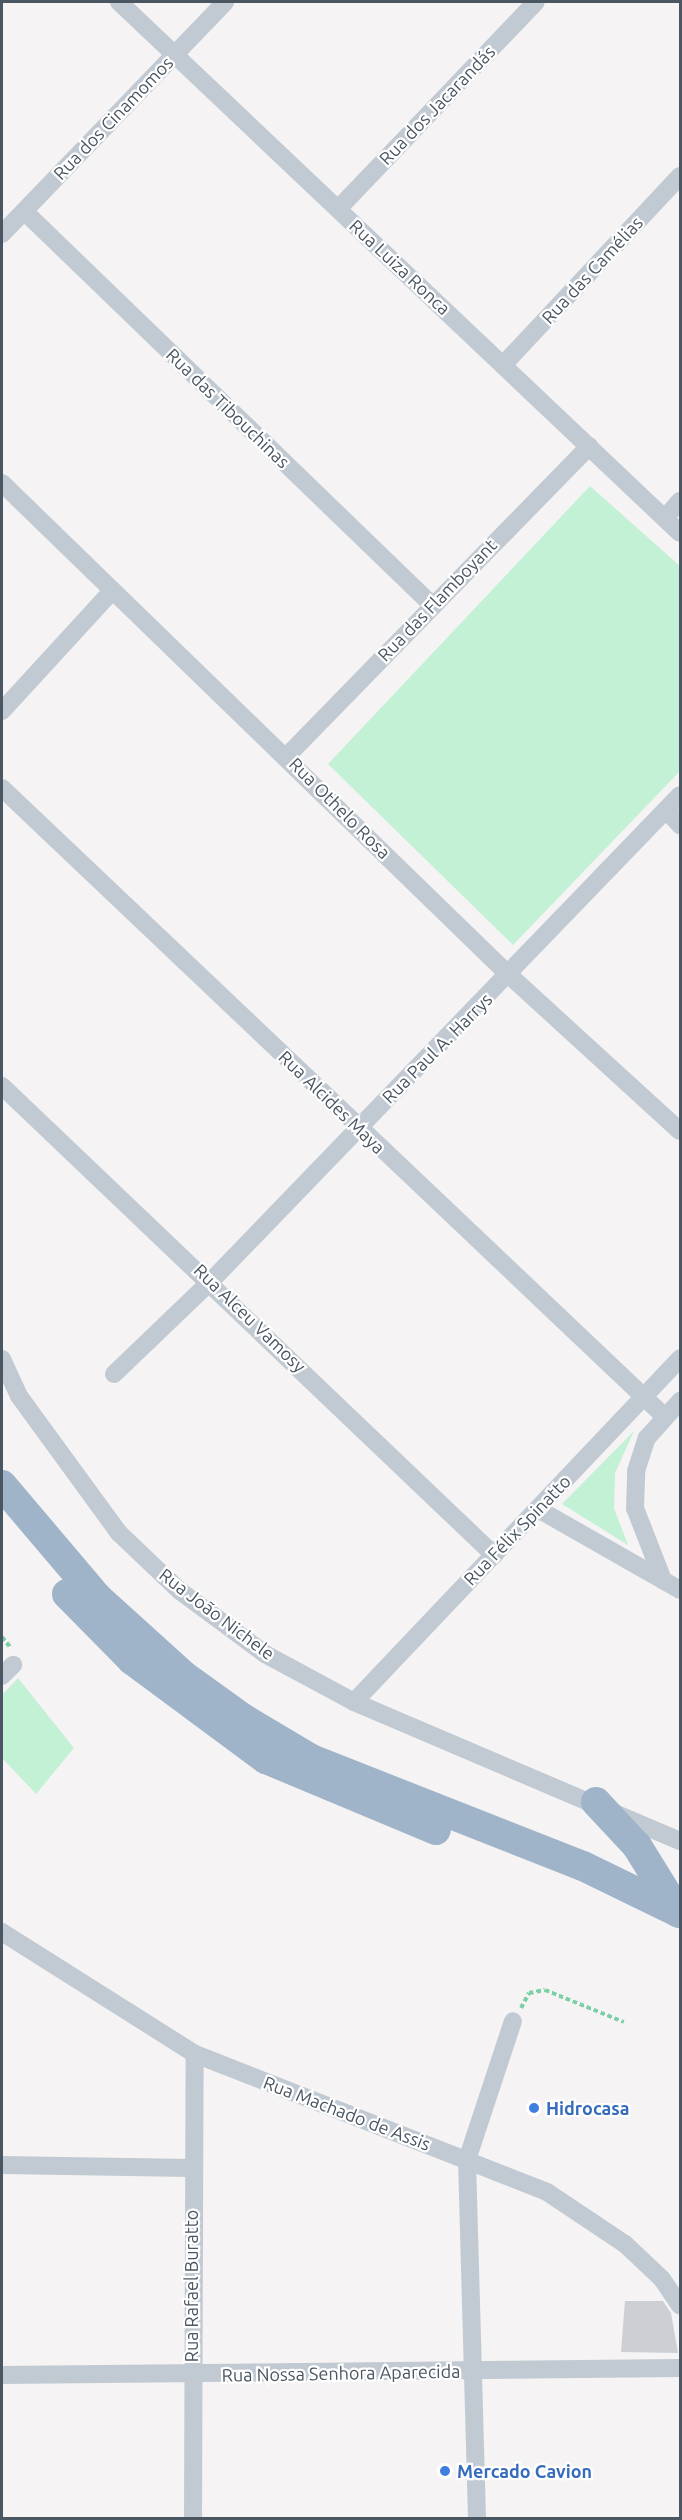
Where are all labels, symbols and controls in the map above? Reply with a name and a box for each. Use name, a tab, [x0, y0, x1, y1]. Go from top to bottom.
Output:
street label: Rua dos Jacarandás	[375, 41, 499, 169]
street label: Rua dos Cinamomos	[49, 52, 177, 184]
street label: Rua das Camélias	[537, 212, 647, 328]
street label: Rua Luiza Ronca	[345, 215, 455, 319]
street label: Rua das Tibouchinas	[162, 344, 294, 472]
street label: Rua das Flamboyant	[373, 534, 501, 666]
street label: Rua Othelo Rosa	[285, 753, 395, 863]
street label: Rua Paul A. Harrys	[377, 988, 497, 1108]
street label: Rua Alcides Maya	[274, 1046, 390, 1158]
street label: Rua Alceu Vamosy	[190, 1259, 310, 1377]
street label: Rua Félix Spinatto	[459, 1470, 575, 1590]
street label: Rua João Nichele	[155, 1564, 279, 1664]
street label: Rua Machado de Assis	[260, 2071, 434, 2155]
place label: Hidrocasa	[546, 2097, 629, 2119]
marker: Hidrocasa	[527, 2101, 541, 2115]
street label: Rua Rafael Buratto	[180, 2210, 202, 2362]
street label: Rua Nossa Senhora Aparecida	[222, 2360, 460, 2386]
place label: Mercado Cavion	[457, 2460, 592, 2482]
marker: Mercado Cavion	[438, 2464, 452, 2478]

